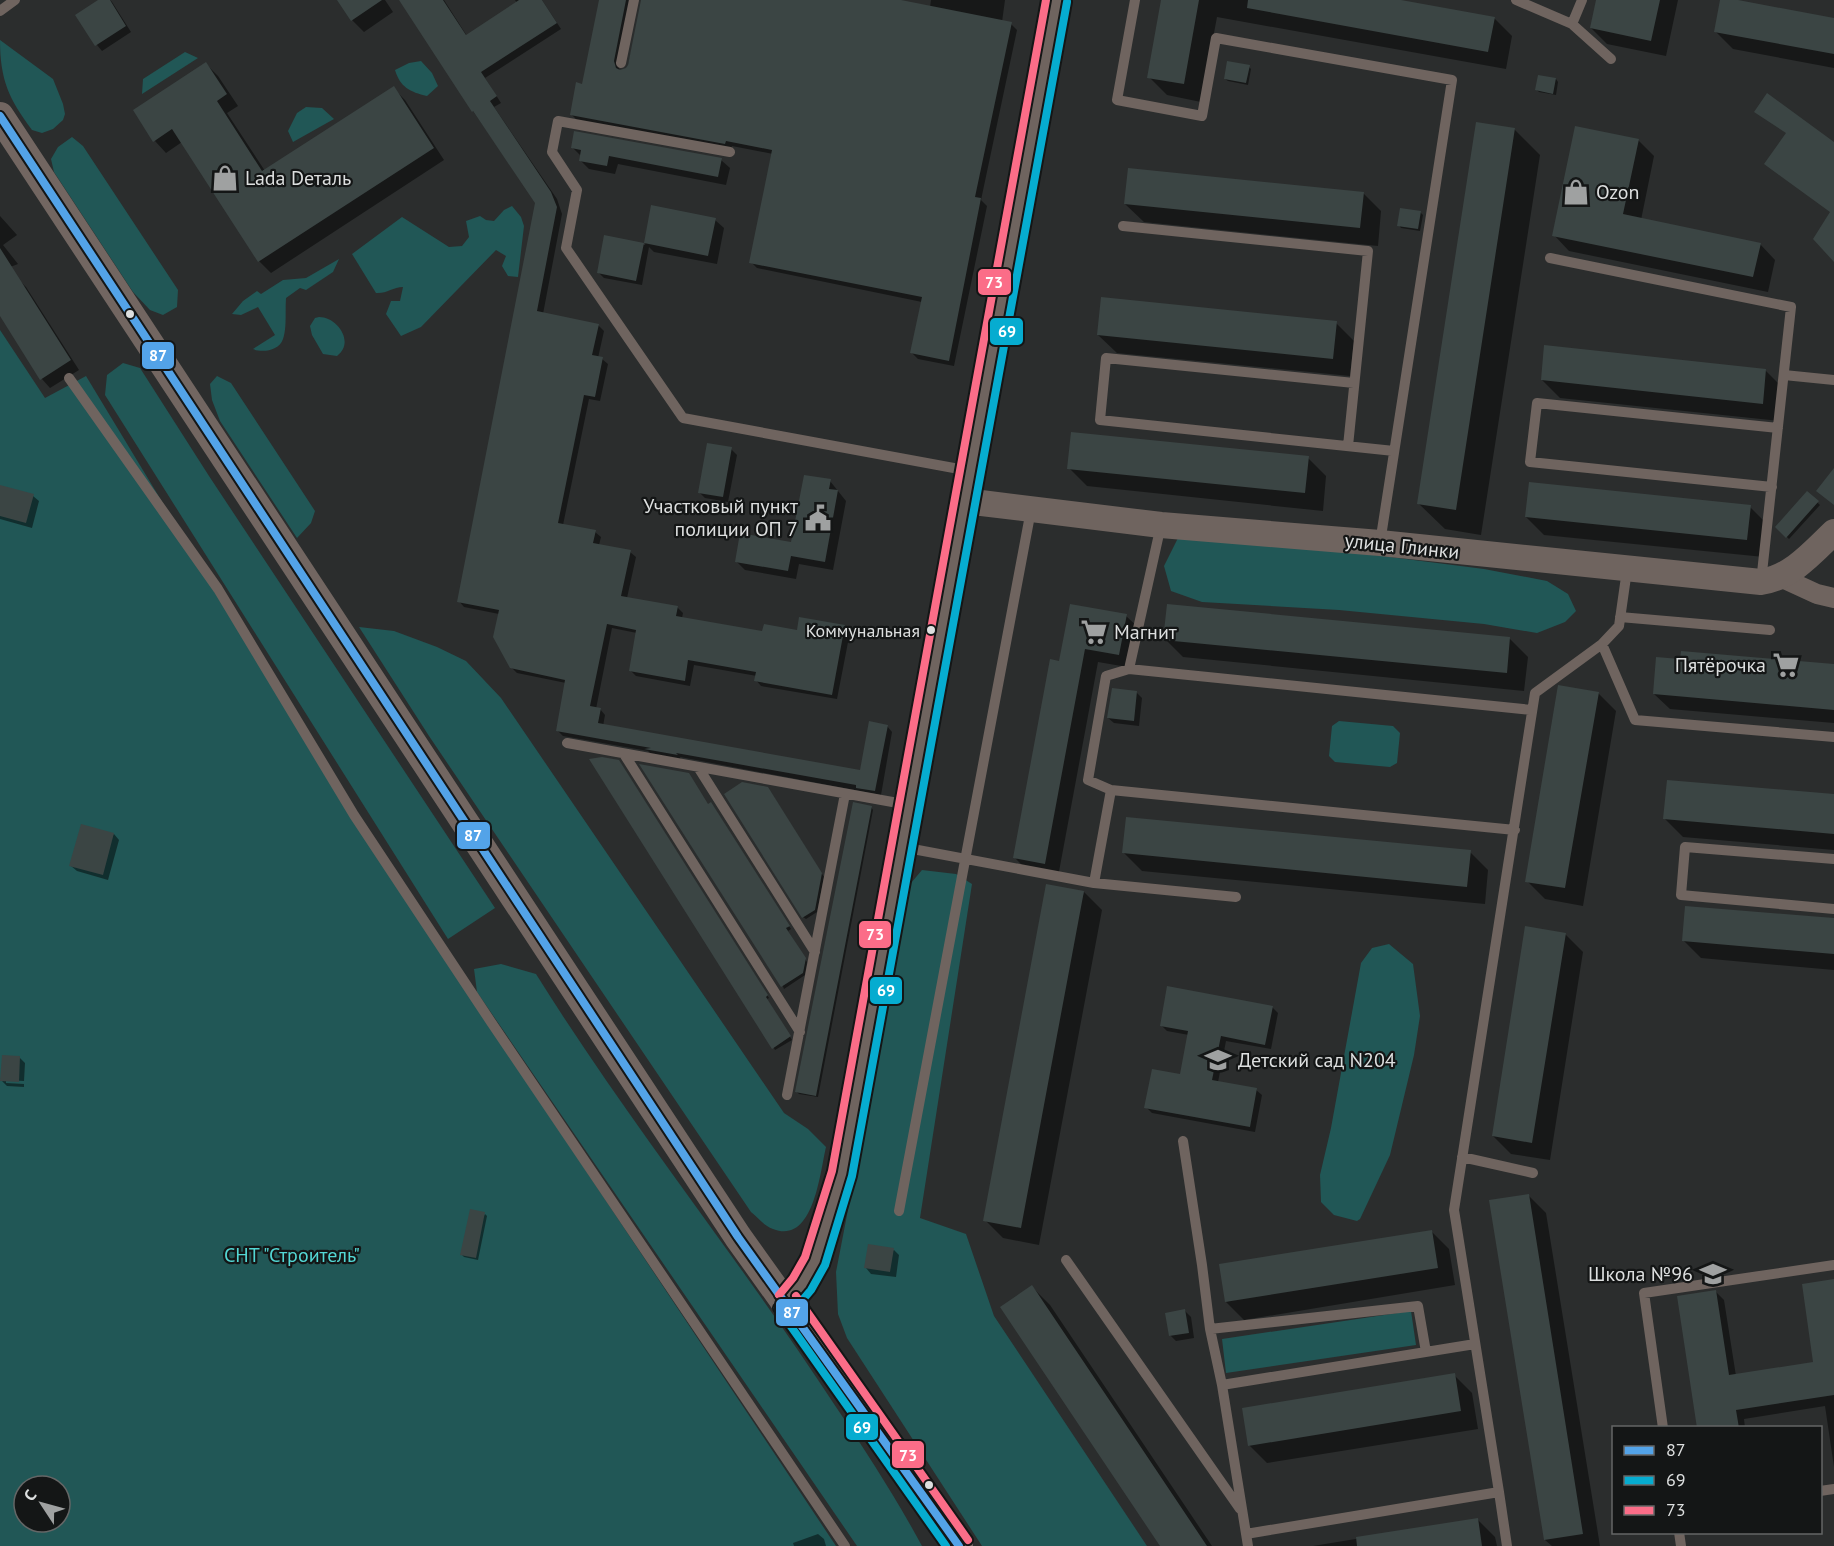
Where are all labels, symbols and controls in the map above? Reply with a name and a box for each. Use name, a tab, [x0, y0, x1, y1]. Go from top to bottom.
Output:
shop icon: Lada Dеталь	[210, 163, 240, 193]
place label: Lada Dеталь	[245, 165, 351, 191]
shop icon: Ozon	[1561, 177, 1591, 207]
place label: Ozon	[1596, 179, 1640, 205]
line badge: 73	[977, 268, 1012, 296]
text: 73	[985, 272, 1003, 292]
unlabelled marker	[124, 308, 136, 320]
line badge: 69	[989, 317, 1024, 346]
text: 69	[998, 321, 1016, 341]
line badge: 87	[141, 341, 175, 370]
text: 87	[149, 345, 167, 365]
place label: Участковый пункт полиции ОП 7	[643, 493, 798, 542]
public building icon: Участковый пункт полиции ОП 7	[803, 503, 833, 533]
street label: улица Глинки	[1343, 527, 1461, 565]
supermarket icon: Магнит	[1079, 617, 1109, 647]
place label: Коммунальная	[806, 619, 920, 642]
place label: Магнит	[1114, 619, 1177, 645]
marker: Коммунальная	[925, 624, 937, 636]
supermarket icon: Пятёрочка	[1771, 650, 1801, 680]
place label: Пятёрочка	[1675, 652, 1766, 678]
line badge: 87	[456, 821, 491, 850]
text: 87	[464, 825, 482, 845]
line badge: 73	[858, 920, 892, 949]
text: 73	[866, 924, 884, 944]
line badge: 69	[869, 976, 903, 1005]
text: 69	[877, 980, 895, 1000]
school or university icon: Детский сад N204	[1203, 1045, 1233, 1075]
place label: Детский сад N204	[1238, 1047, 1396, 1073]
park label: СНТ "Строитель"	[224, 1242, 360, 1268]
school or university icon: Школа №96	[1698, 1259, 1728, 1289]
place label: Школа №96	[1588, 1261, 1693, 1287]
line badge: 87	[775, 1298, 809, 1327]
text: 87	[783, 1302, 801, 1322]
line badge: 69	[845, 1413, 879, 1441]
text: 69	[853, 1417, 871, 1437]
legend	[1612, 1426, 1822, 1534]
text: 87	[1666, 1438, 1686, 1461]
line badge: 73	[891, 1440, 925, 1469]
text: 73	[899, 1445, 917, 1465]
text: 69	[1666, 1468, 1686, 1491]
north arrow	[12, 1474, 72, 1534]
unlabelled marker	[923, 1479, 935, 1491]
text: С	[19, 1486, 41, 1505]
text: 73	[1666, 1498, 1686, 1521]

